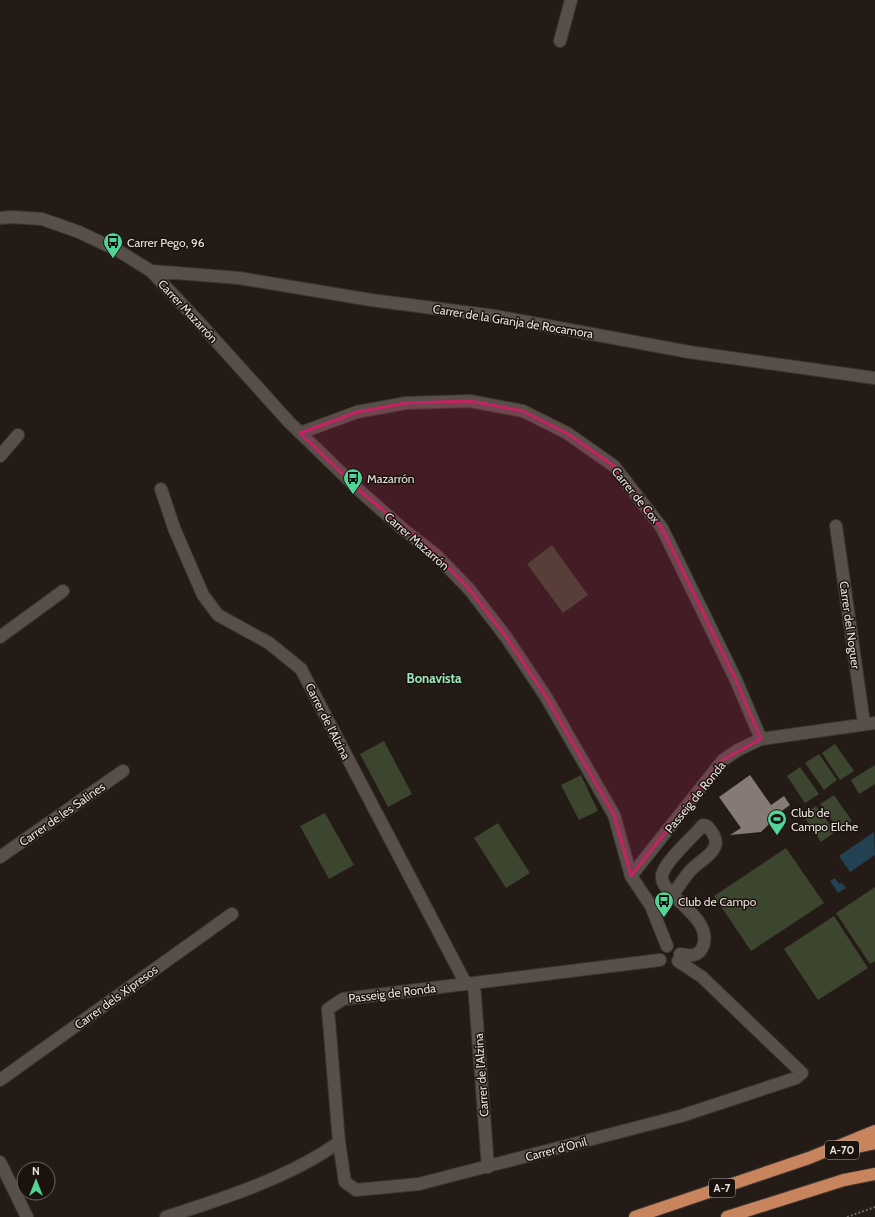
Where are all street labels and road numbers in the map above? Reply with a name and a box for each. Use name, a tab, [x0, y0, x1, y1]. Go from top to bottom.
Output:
street label: Carrer Mazarrón	[155, 276, 221, 346]
street label: Carrer de la Granja de Rocamora	[432, 301, 594, 341]
street label: Carrer de Cox	[609, 464, 663, 526]
street label: Carrer Mazarrón	[382, 509, 453, 573]
street label: Carrer del Noguer	[836, 580, 864, 670]
street label: Carrer de l'Alzina	[302, 680, 354, 762]
street label: Passeig de Ronda	[661, 758, 729, 836]
street label: Carrer de les Salines	[16, 779, 108, 849]
street label: Carrer dels Xipresos	[71, 962, 161, 1032]
street label: Passeig de Ronda	[347, 980, 437, 1006]
street label: Carrer de l'Alzina	[471, 1032, 491, 1117]
street label: Carrer d'Onil	[524, 1134, 589, 1164]
road number: A-70	[825, 1141, 859, 1159]
road number: A-7	[709, 1179, 735, 1197]

